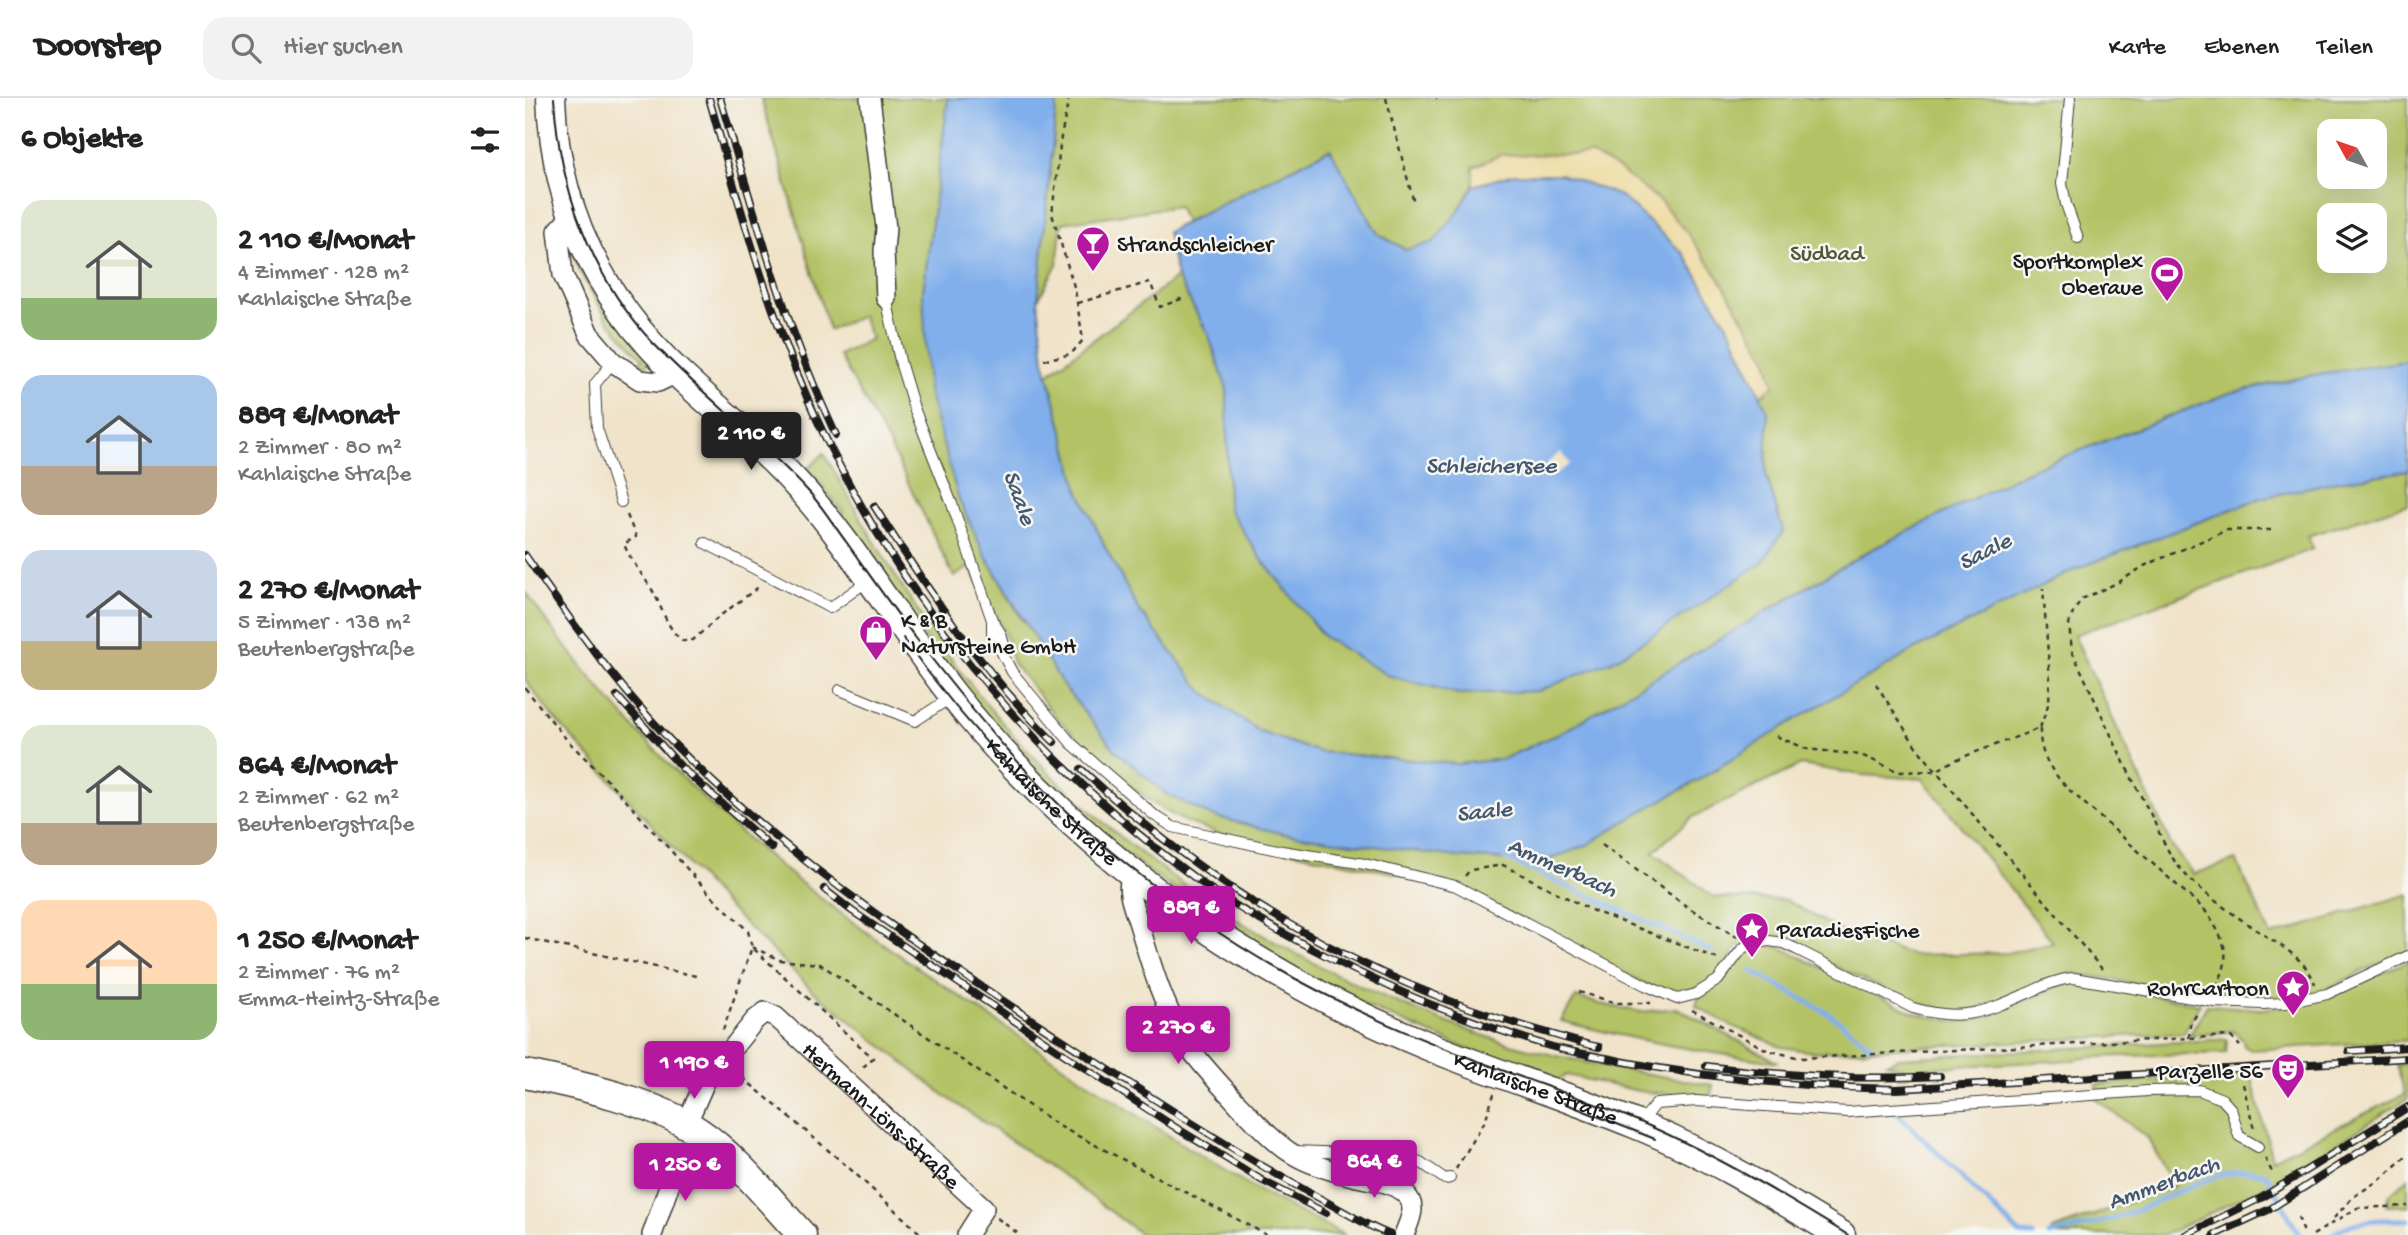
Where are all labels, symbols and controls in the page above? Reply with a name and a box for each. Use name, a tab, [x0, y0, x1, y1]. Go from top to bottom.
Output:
search box	[203, 17, 693, 80]
text: Doorstep	[35, 29, 161, 67]
icon: search	[227, 29, 265, 67]
text: Hier suchen	[283, 33, 403, 64]
text: Karte	[2109, 34, 2166, 63]
text: Ebenen	[2204, 34, 2279, 63]
text: Teilen	[2317, 34, 2373, 63]
north arrow	[2317, 119, 2387, 189]
map controls	[2317, 119, 2387, 273]
icon: filters	[466, 121, 504, 159]
text: 6 Objekte	[21, 123, 143, 158]
button: layers	[2317, 203, 2387, 273]
bar icon: Strandschleicher	[1074, 224, 1112, 273]
text: 2 110 €/Monat	[238, 225, 413, 260]
icon: home	[77, 228, 161, 312]
place label: Strandschleicher	[1117, 233, 1275, 260]
park label: Südbad	[1790, 242, 1865, 269]
place label: Sportkomplex Oberaue	[2013, 250, 2144, 303]
sports icon: Sportkomplex Oberaue	[2148, 254, 2186, 303]
text: 4 Zimmer · 128 m²	[238, 260, 409, 287]
text: Kahlaische Straße	[238, 287, 411, 314]
text: 889 €/Monat	[238, 400, 398, 435]
icon: home	[77, 403, 161, 487]
pin: 2 110 €	[686, 412, 816, 472]
text: 2 110 €	[717, 421, 785, 448]
text: 2 Zimmer · 80 m²	[238, 435, 402, 462]
water label: Schleichersee	[1426, 453, 1558, 482]
text: Kahlaische Straße	[238, 462, 411, 489]
water label: Saale	[995, 467, 1041, 531]
water label: Saale	[1954, 527, 2018, 579]
text: 2 270 €/Monat	[238, 575, 419, 610]
icon: home	[77, 578, 161, 662]
place label: K & B Natursteine GmbH	[901, 609, 1077, 662]
text: 5 Zimmer · 138 m²	[238, 610, 411, 637]
shop icon: K & B Natursteine GmbH	[857, 613, 895, 662]
text: Beutenbergstraße	[238, 637, 414, 664]
street label: Kahlaische Straße	[978, 733, 1123, 874]
text: 864 €/Monat	[238, 750, 396, 785]
icon: home	[77, 753, 161, 837]
text: 2 Zimmer · 62 m²	[238, 785, 399, 812]
water label: Saale	[1455, 796, 1515, 831]
text: Beutenbergstraße	[238, 812, 414, 839]
water label: Ammerbach	[1503, 832, 1622, 907]
pin: 889 €	[1142, 886, 1240, 946]
text: 889 €	[1163, 895, 1219, 922]
place icon: ParadiesFische	[1733, 910, 1771, 959]
place label: ParadiesFische	[1776, 919, 1921, 946]
text: 1 250 €/Monat	[238, 925, 416, 960]
icon: home	[77, 928, 161, 1012]
text: 2 Zimmer · 76 m²	[238, 960, 400, 987]
place icon: RohrCartoon	[2274, 968, 2312, 1017]
place label: RohrCartoon	[2147, 977, 2269, 1004]
text: Emma-Heintz-Straße	[238, 987, 439, 1014]
pin: 2 270 €	[1113, 1006, 1243, 1066]
text: 2 270 €	[1142, 1015, 1214, 1042]
street label: Hermann-Löns-Straße	[795, 1038, 965, 1197]
pin: 1 190 €	[629, 1042, 759, 1101]
street label: Kahlaische Straße	[1449, 1047, 1622, 1133]
text: 1 190 €	[660, 1050, 728, 1077]
theatre icon: Parzelle 56	[2269, 1051, 2307, 1100]
place label: Parzelle 56	[2155, 1060, 2263, 1087]
pin: 864 €	[1325, 1140, 1423, 1200]
pin: 1 250 €	[620, 1144, 750, 1203]
text: 864 €	[1347, 1149, 1401, 1176]
water label: Ammerbach	[2105, 1150, 2225, 1218]
text: 1 250 €	[650, 1152, 720, 1179]

